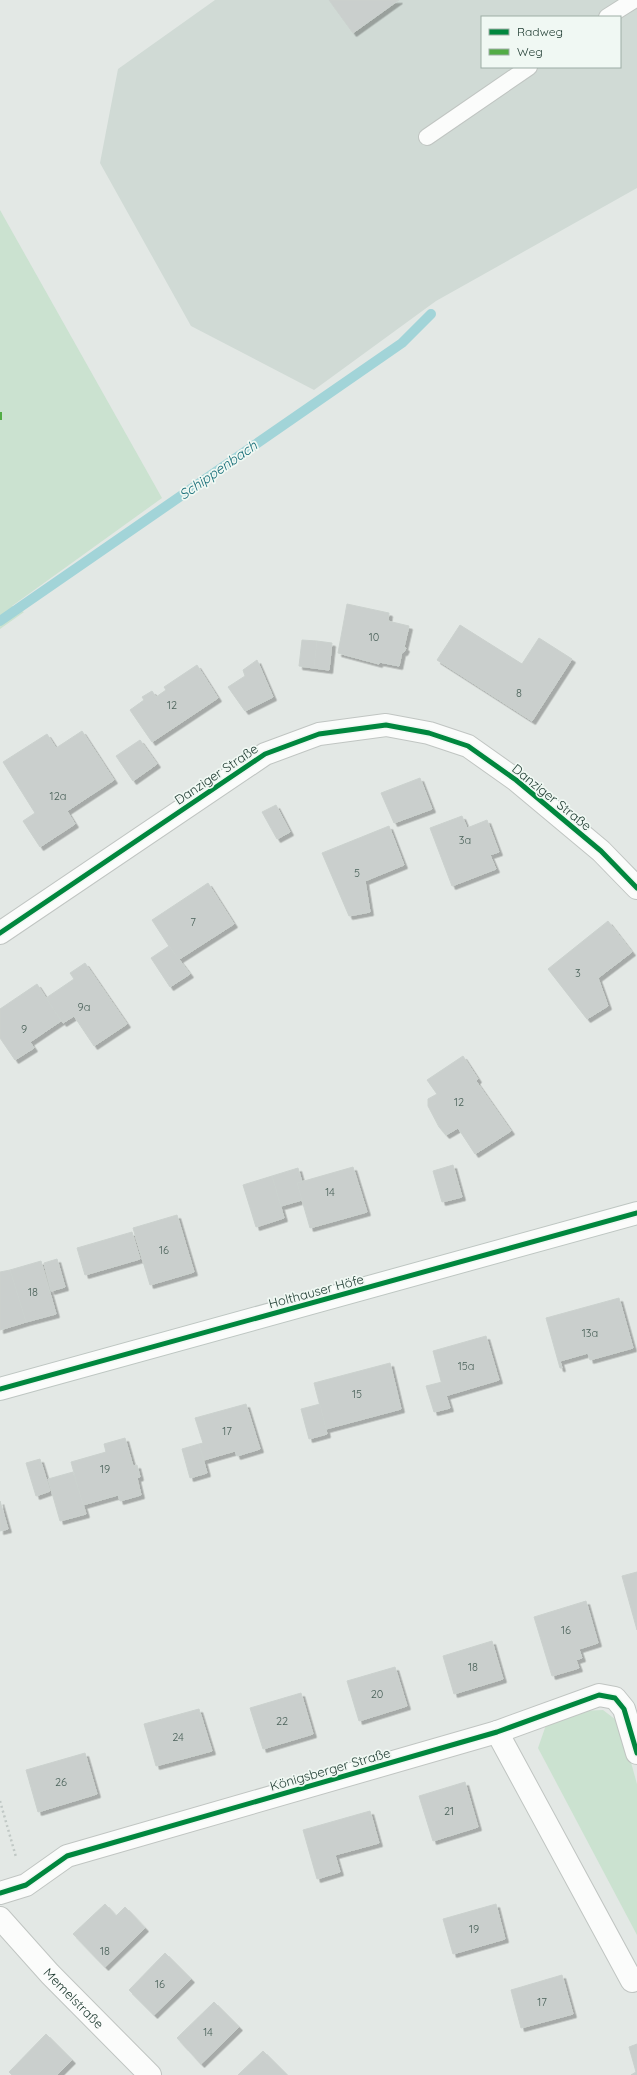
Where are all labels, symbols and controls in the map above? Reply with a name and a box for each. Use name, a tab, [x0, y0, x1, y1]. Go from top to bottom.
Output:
legend	[481, 16, 621, 68]
text: Radweg	[517, 24, 563, 39]
text: Weg	[517, 44, 543, 59]
water label: Schippenbach	[175, 436, 261, 504]
house number: 10	[369, 630, 379, 644]
house number: 8	[516, 686, 522, 700]
house number: 12	[167, 698, 177, 712]
street label: Danziger Straße	[171, 740, 261, 808]
street label: Danziger Straße	[509, 760, 595, 834]
house number: 12a	[50, 789, 66, 803]
house number: 3a	[459, 833, 471, 847]
house number: 5	[354, 866, 360, 880]
house number: 7	[190, 915, 196, 929]
house number: 3	[575, 966, 581, 980]
house number: 9a	[78, 1000, 90, 1014]
house number: 9	[21, 1022, 27, 1036]
house number: 12	[454, 1095, 464, 1109]
house number: 14	[325, 1185, 335, 1199]
house number: 16	[159, 1243, 169, 1257]
street label: Holthauser Höfe	[267, 1271, 365, 1311]
house number: 18	[28, 1285, 38, 1299]
house number: 13a	[582, 1326, 598, 1340]
house number: 15a	[458, 1359, 474, 1373]
house number: 15	[352, 1387, 362, 1401]
house number: 17	[222, 1424, 232, 1438]
house number: 19	[100, 1462, 110, 1476]
house number: 16	[561, 1623, 571, 1637]
house number: 18	[468, 1660, 478, 1674]
house number: 20	[371, 1687, 383, 1701]
house number: 22	[276, 1714, 288, 1728]
house number: 24	[172, 1730, 184, 1744]
street label: Königsberger Straße	[268, 1744, 392, 1794]
house number: 26	[55, 1775, 67, 1789]
house number: 21	[444, 1804, 454, 1818]
house number: 19	[469, 1922, 479, 1936]
house number: 18	[100, 1944, 110, 1958]
street label: Memelstraße	[40, 1965, 107, 2032]
house number: 16	[155, 1977, 165, 1991]
house number: 17	[537, 1995, 547, 2009]
house number: 14	[203, 2025, 213, 2039]

